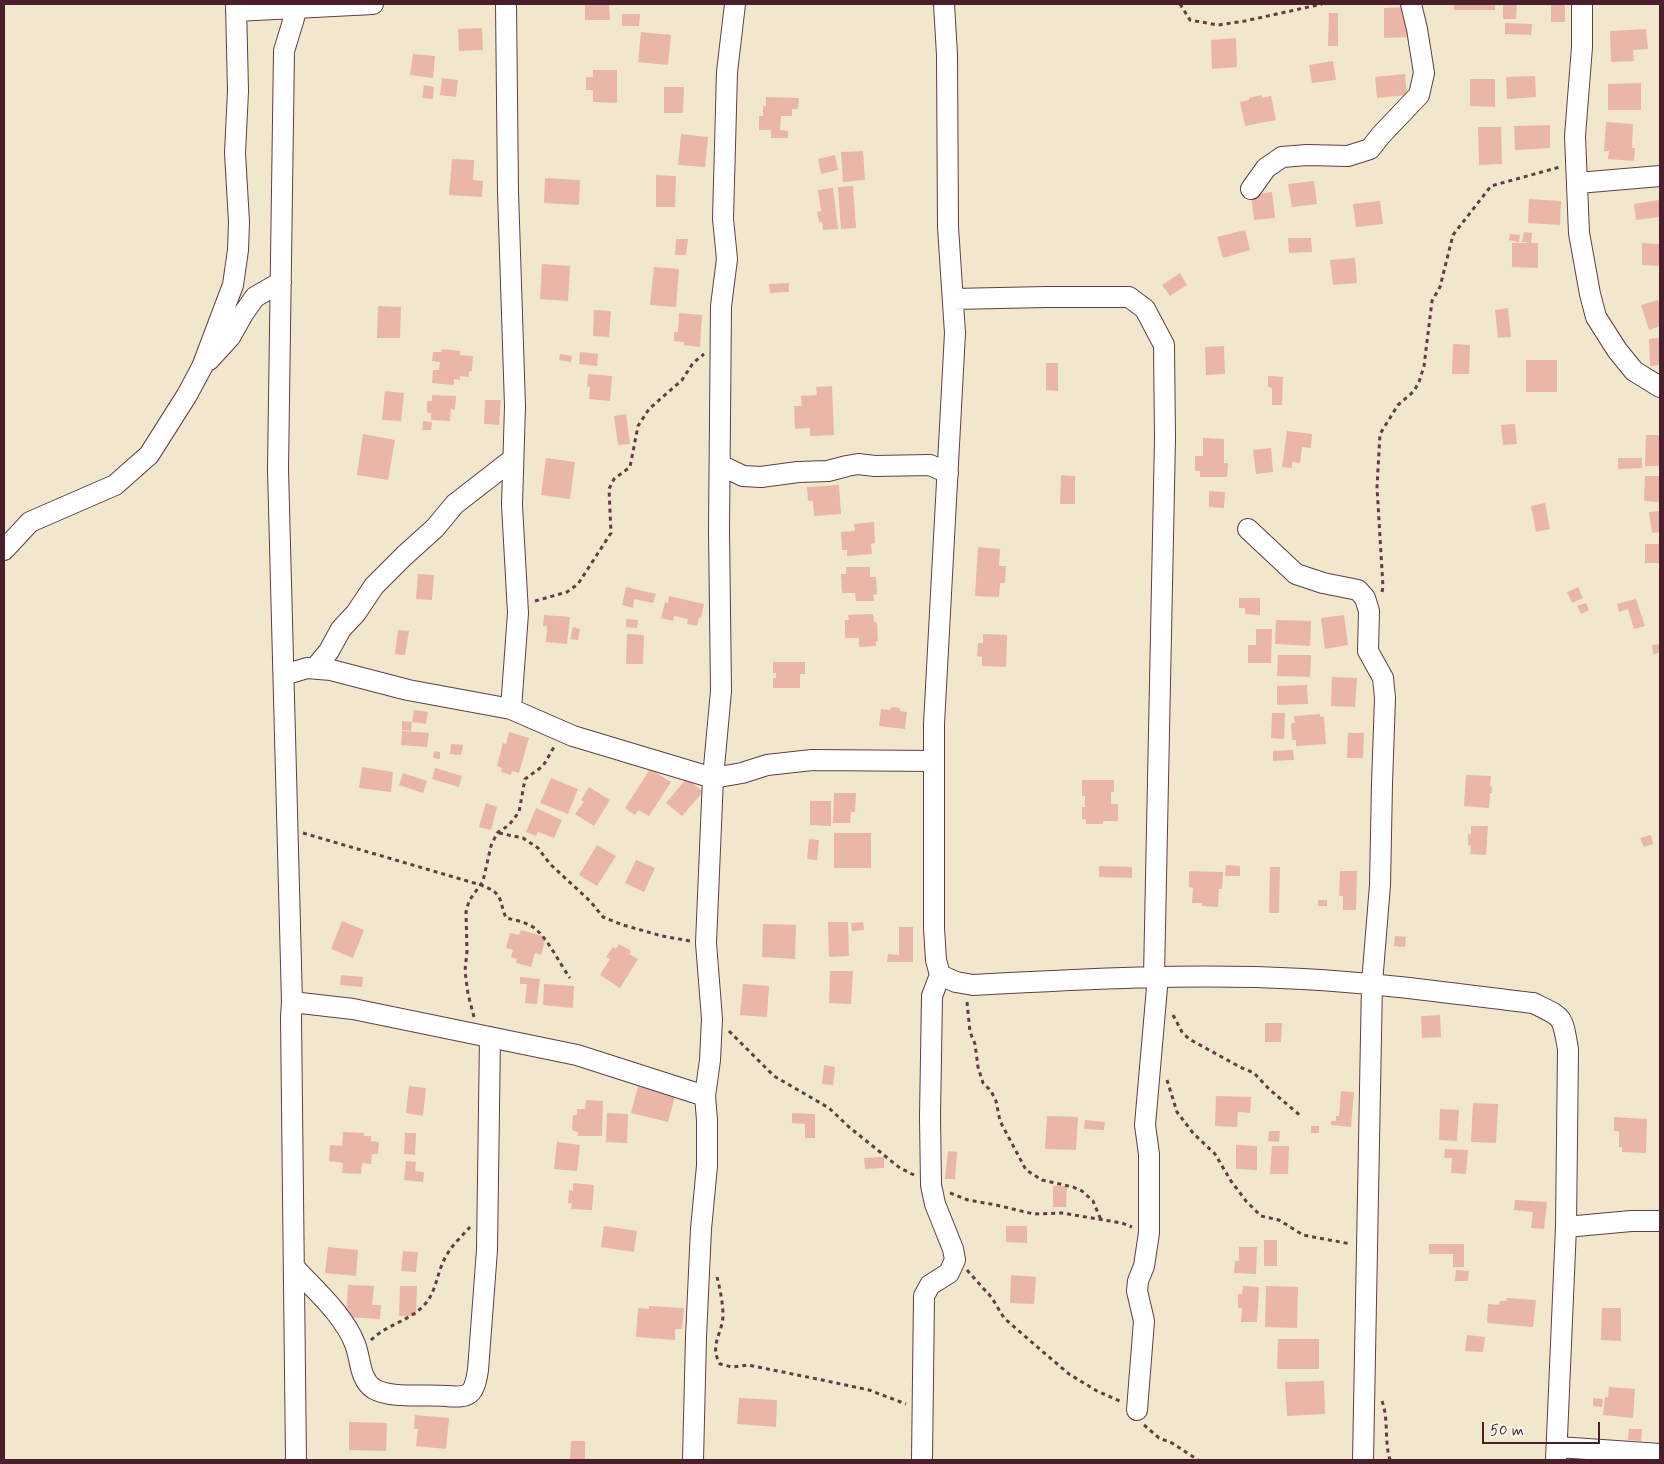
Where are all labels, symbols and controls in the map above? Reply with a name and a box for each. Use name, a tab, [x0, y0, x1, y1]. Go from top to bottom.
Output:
scale bar	[1484, 1412, 1602, 1444]
text: 50 m	[1490, 1421, 1524, 1441]

